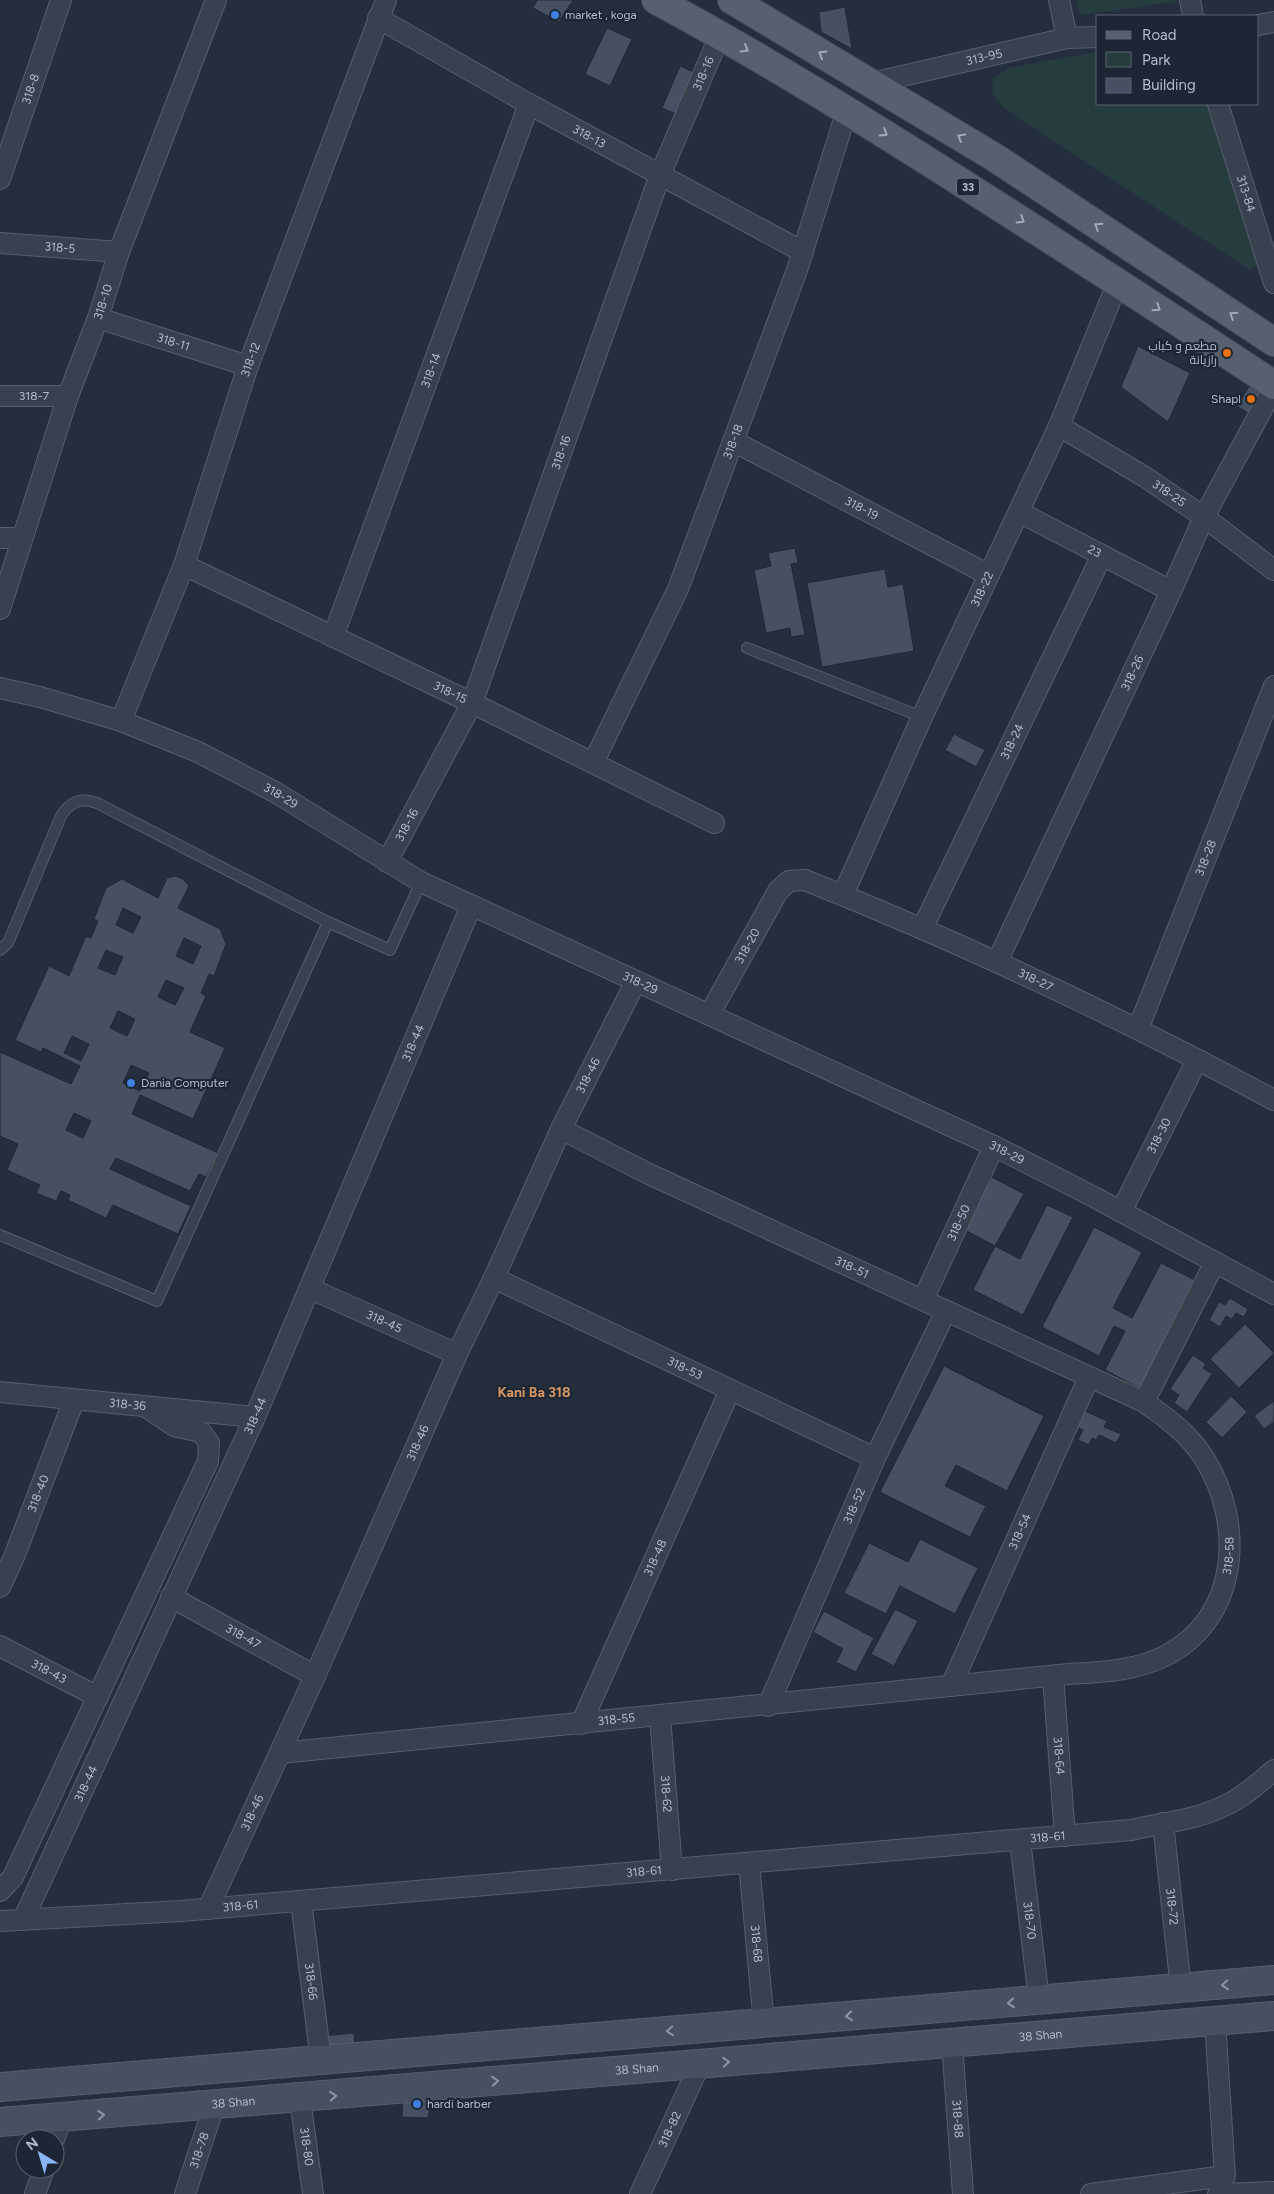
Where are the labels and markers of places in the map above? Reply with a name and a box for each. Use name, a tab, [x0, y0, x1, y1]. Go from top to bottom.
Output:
place label: market , koga	[565, 8, 637, 22]
marker: market , koga	[549, 9, 561, 21]
place label: مطعم و كباب رازيانة	[1148, 339, 1217, 367]
marker: مطعم و كباب رازيانة	[1221, 347, 1233, 359]
place label: Shapl	[1211, 392, 1241, 406]
marker: Shapl	[1245, 393, 1257, 405]
place label: Dania Computer	[141, 1076, 229, 1090]
marker: Dania Computer	[125, 1077, 137, 1089]
place label: hardi barber	[427, 2097, 492, 2111]
marker: hardi barber	[411, 2098, 423, 2110]

